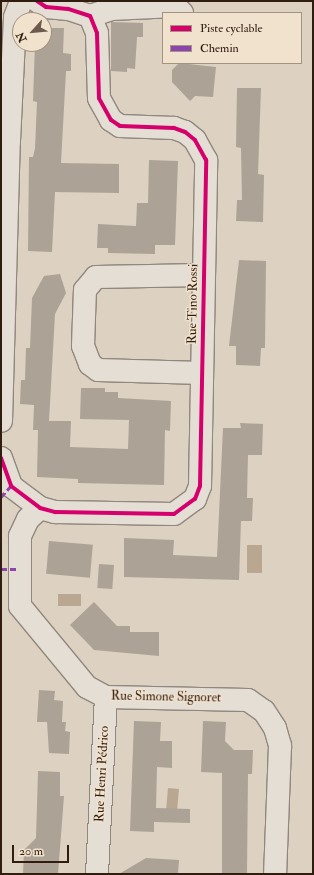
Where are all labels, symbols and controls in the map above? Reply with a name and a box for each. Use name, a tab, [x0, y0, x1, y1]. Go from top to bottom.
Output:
north arrow	[12, 12, 52, 52]
legend	[162, 12, 302, 64]
text: Piste cyclable	[200, 21, 262, 36]
text: N	[14, 30, 30, 45]
text: Chemin	[200, 41, 239, 56]
street label: Rue Tino Rossi	[184, 264, 202, 344]
street label: Rue Simone Signoret	[111, 688, 221, 706]
street label: Rue Henri Pédrico	[92, 725, 112, 823]
scale bar	[14, 837, 71, 863]
text: 20 m	[19, 844, 43, 859]

